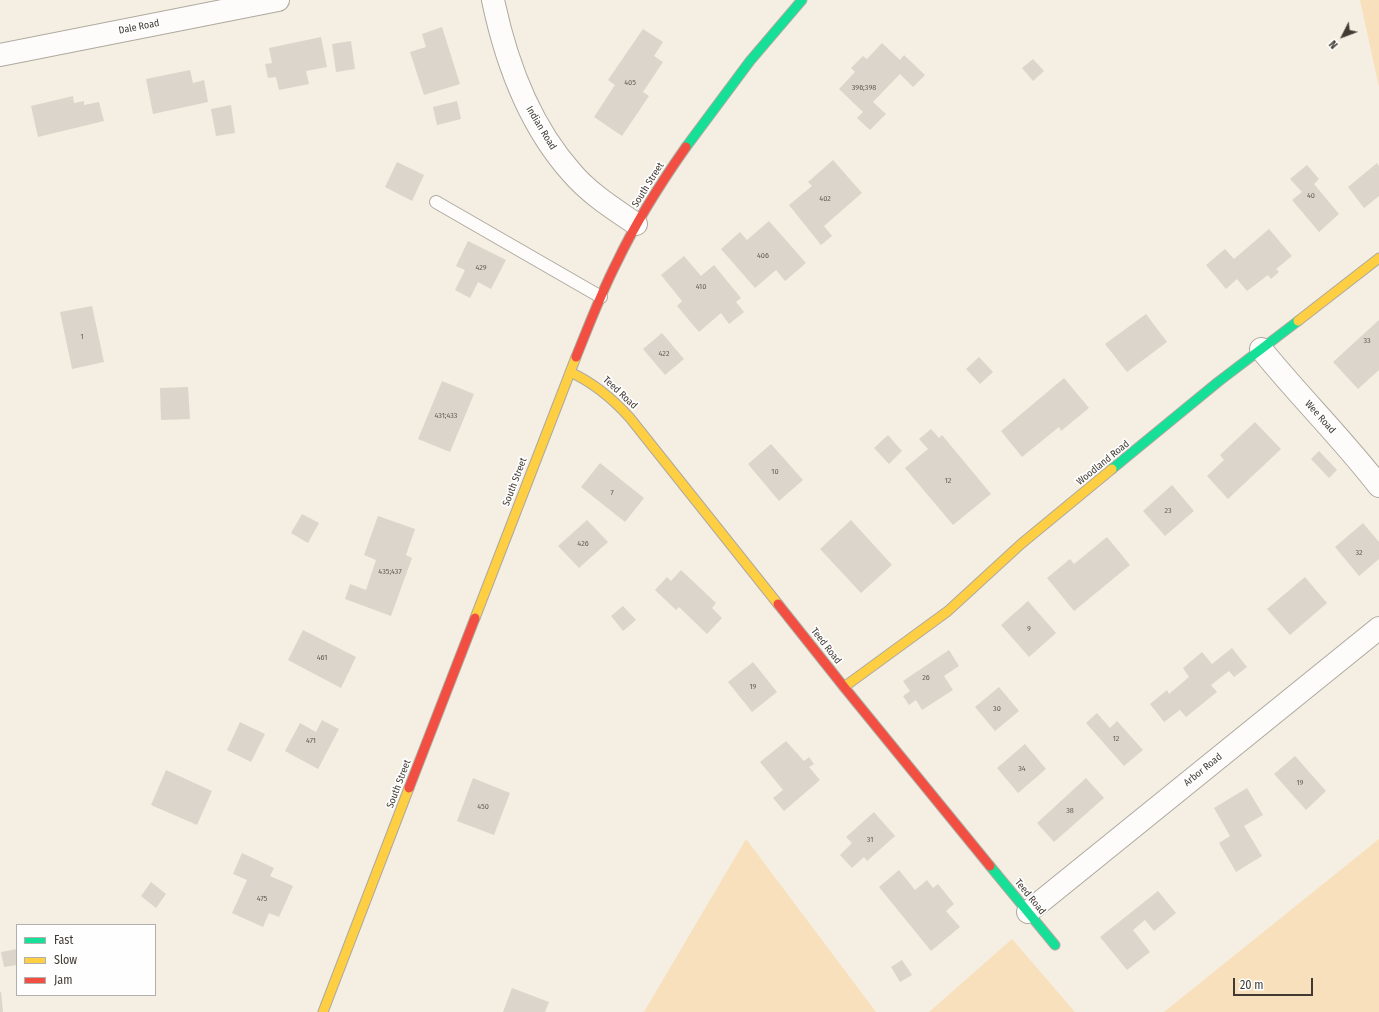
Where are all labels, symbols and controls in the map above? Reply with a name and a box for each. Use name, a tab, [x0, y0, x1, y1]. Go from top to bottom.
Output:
north arrow	[1323, 16, 1363, 56]
street label: Dale Road	[118, 17, 160, 37]
text: N	[1327, 38, 1341, 51]
house number: 405	[624, 78, 636, 88]
house number: 396;398	[852, 83, 876, 93]
street label: Indian Road	[523, 104, 559, 152]
street label: South Street	[629, 160, 667, 210]
house number: 40	[1307, 191, 1315, 201]
house number: 402	[819, 194, 831, 204]
house number: 406	[757, 251, 769, 261]
house number: 429	[475, 263, 487, 273]
house number: 410	[696, 282, 706, 292]
house number: 1	[80, 332, 84, 342]
house number: 33	[1363, 336, 1371, 346]
house number: 422	[659, 349, 669, 359]
street label: Teed Road	[600, 374, 640, 412]
street label: Wee Road	[1302, 398, 1338, 436]
house number: 431;433	[435, 411, 457, 421]
street label: Woodland Road	[1074, 438, 1132, 488]
street label: South Street	[500, 456, 530, 508]
house number: 10	[771, 467, 779, 477]
house number: 12	[945, 476, 951, 486]
house number: 7	[610, 488, 614, 498]
house number: 23	[1164, 506, 1172, 516]
house number: 426	[577, 539, 589, 549]
house number: 32	[1355, 548, 1363, 558]
house number: 435;437	[378, 567, 402, 577]
house number: 9	[1027, 624, 1031, 634]
street label: Teed Road	[808, 626, 844, 666]
house number: 461	[317, 653, 327, 663]
house number: 26	[922, 673, 930, 683]
house number: 19	[749, 682, 757, 692]
house number: 30	[993, 704, 1001, 714]
house number: 12	[1113, 734, 1119, 744]
house number: 471	[306, 736, 316, 746]
street label: Arbor Road	[1181, 751, 1225, 789]
street label: South Street	[384, 758, 414, 810]
house number: 34	[1018, 764, 1026, 774]
house number: 19	[1296, 778, 1304, 788]
house number: 450	[477, 802, 489, 812]
house number: 38	[1066, 806, 1074, 816]
house number: 31	[867, 835, 873, 845]
street label: Teed Road	[1012, 877, 1048, 917]
house number: 475	[257, 894, 267, 904]
legend	[16, 924, 156, 996]
text: Fast	[54, 933, 73, 947]
text: Slow	[54, 953, 77, 967]
scale bar	[1235, 970, 1315, 996]
text: Jam	[54, 973, 72, 987]
text: 20 m	[1240, 978, 1264, 992]

